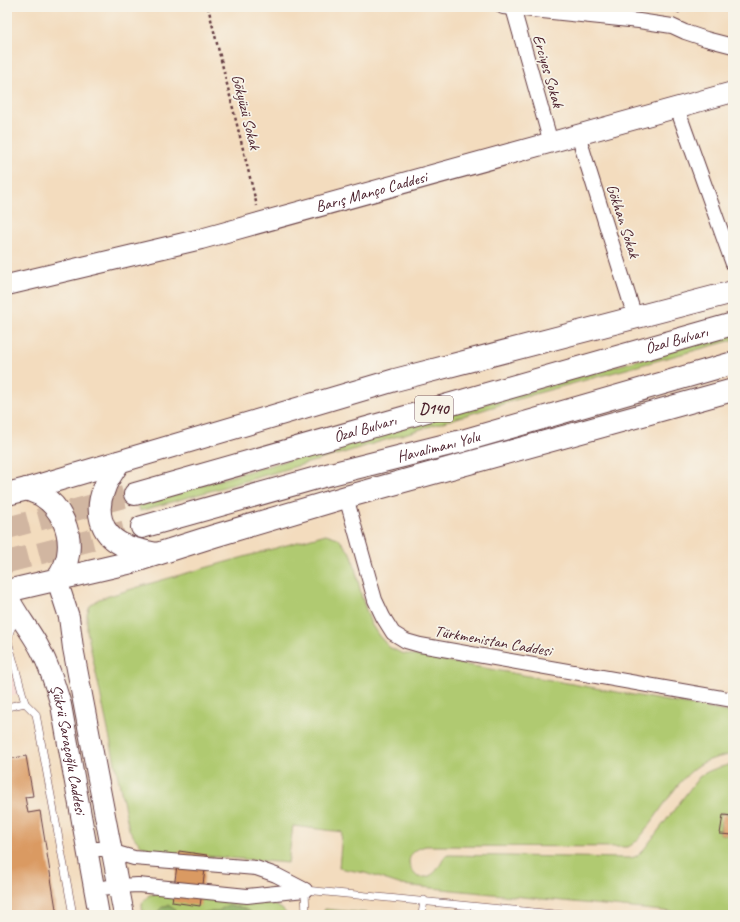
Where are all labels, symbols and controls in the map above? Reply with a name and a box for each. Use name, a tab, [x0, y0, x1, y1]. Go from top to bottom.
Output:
street label: Erciyes Sokak	[528, 32, 568, 111]
street label: Gökyüzü Sokak	[227, 72, 265, 153]
street label: Barış Manço Caddesi	[313, 167, 431, 217]
street label: Gökhan Sokak	[602, 182, 645, 261]
street label: Özal Bulvarı	[643, 321, 711, 358]
road number: D140	[415, 396, 453, 422]
street label: Özal Bulvarı	[331, 410, 399, 447]
street label: Havalimanı Yolu	[395, 426, 483, 467]
street label: Türkmenistan Caddesi	[433, 621, 555, 661]
street label: Şükrü Saraçoğlu Caddesi	[45, 682, 91, 818]

